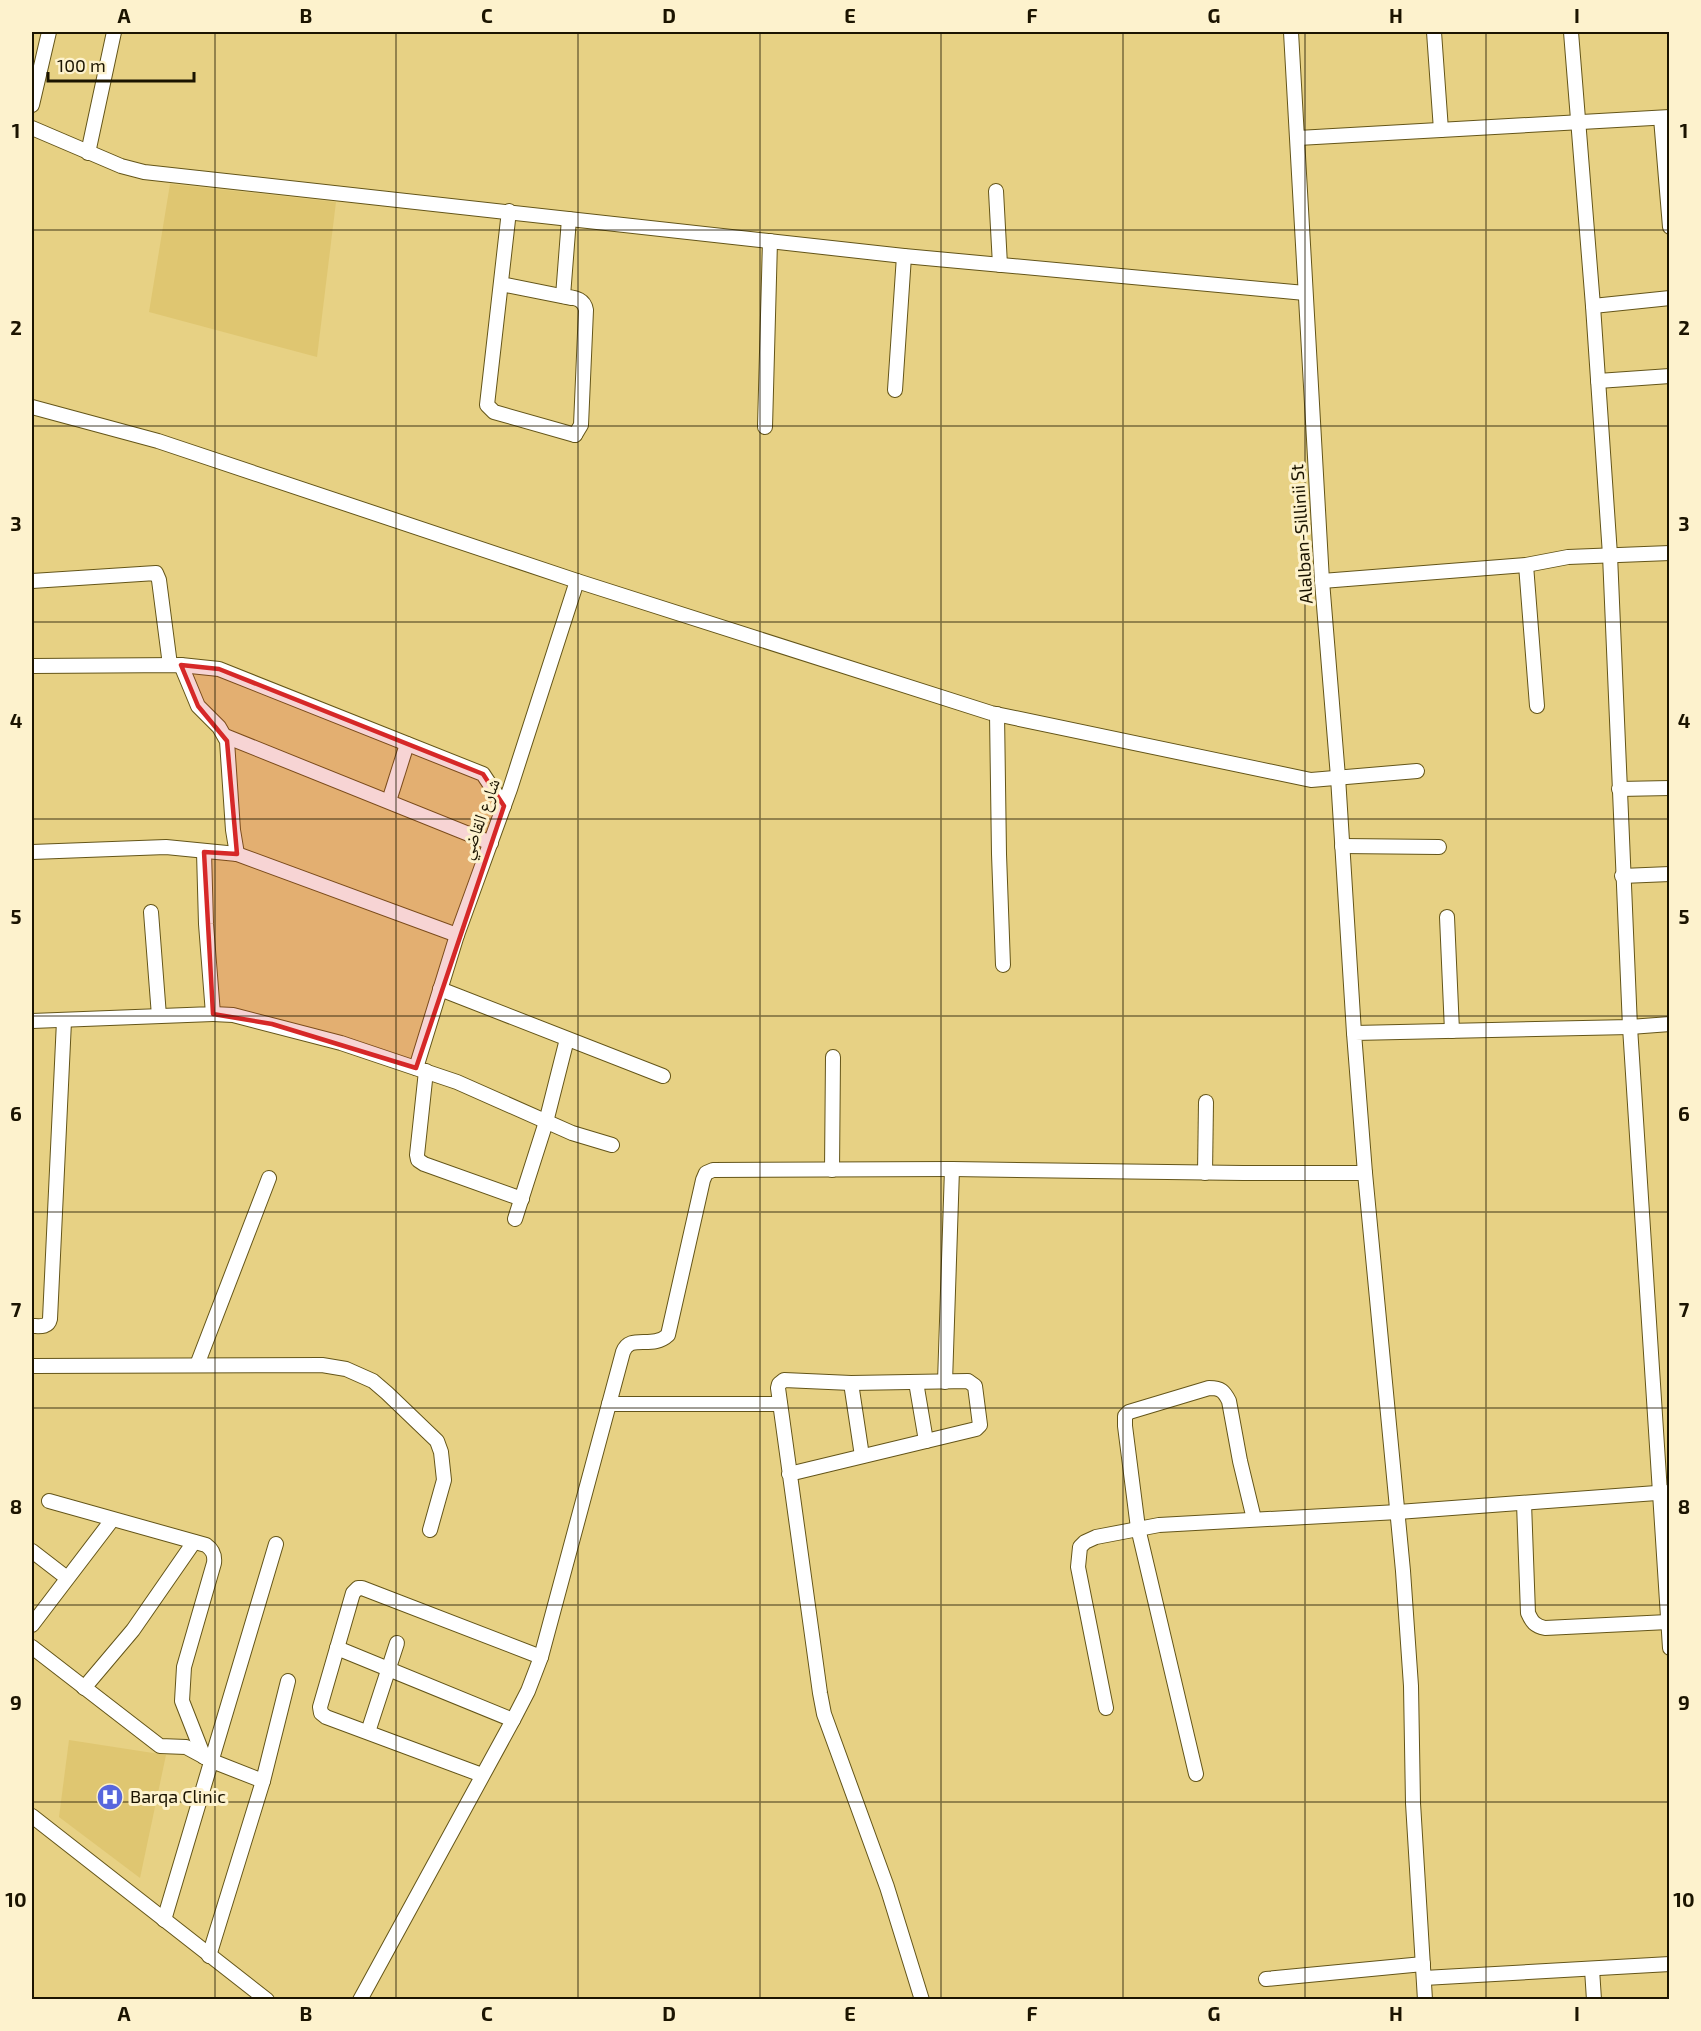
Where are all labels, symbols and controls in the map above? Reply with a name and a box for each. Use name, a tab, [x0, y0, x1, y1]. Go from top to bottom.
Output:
text: A	[117, 3, 131, 27]
text: B	[300, 3, 312, 27]
text: C	[481, 3, 493, 27]
text: D	[662, 3, 676, 27]
text: E	[844, 3, 856, 27]
text: F	[1026, 3, 1038, 27]
text: G	[1208, 3, 1220, 27]
text: H	[1389, 3, 1403, 27]
text: I	[1574, 3, 1580, 27]
scale bar	[48, 45, 194, 83]
text: 100 m	[57, 54, 106, 76]
text: 1	[12, 118, 20, 142]
text: 1	[1680, 118, 1688, 142]
text: 2	[10, 315, 22, 339]
text: 2	[1678, 315, 1690, 339]
street label: Alalban-Sillinii St	[1285, 463, 1317, 605]
text: 3	[10, 511, 22, 535]
text: 3	[1678, 511, 1690, 535]
text: 4	[10, 708, 23, 732]
text: 4	[1678, 708, 1691, 732]
street label: شارع القاضي	[454, 775, 508, 864]
text: 5	[10, 904, 22, 928]
text: 5	[1678, 904, 1690, 928]
text: 6	[10, 1101, 22, 1125]
text: 6	[1678, 1101, 1690, 1125]
text: 7	[11, 1297, 22, 1321]
text: 7	[1679, 1297, 1690, 1321]
text: 8	[10, 1494, 22, 1518]
text: 8	[1678, 1494, 1690, 1518]
text: 9	[10, 1690, 22, 1714]
text: 9	[1678, 1690, 1690, 1714]
hospital icon: Barqa Clinic	[95, 1782, 125, 1812]
place label: Barqa Clinic	[130, 1785, 226, 1807]
text: 10	[5, 1887, 27, 1911]
text: 10	[1673, 1887, 1695, 1911]
text: A	[117, 2001, 131, 2025]
text: B	[300, 2001, 312, 2025]
text: C	[481, 2001, 493, 2025]
text: D	[662, 2001, 676, 2025]
text: E	[844, 2001, 856, 2025]
text: F	[1026, 2001, 1038, 2025]
text: G	[1208, 2001, 1220, 2025]
text: H	[1389, 2001, 1403, 2025]
text: I	[1574, 2001, 1580, 2025]

